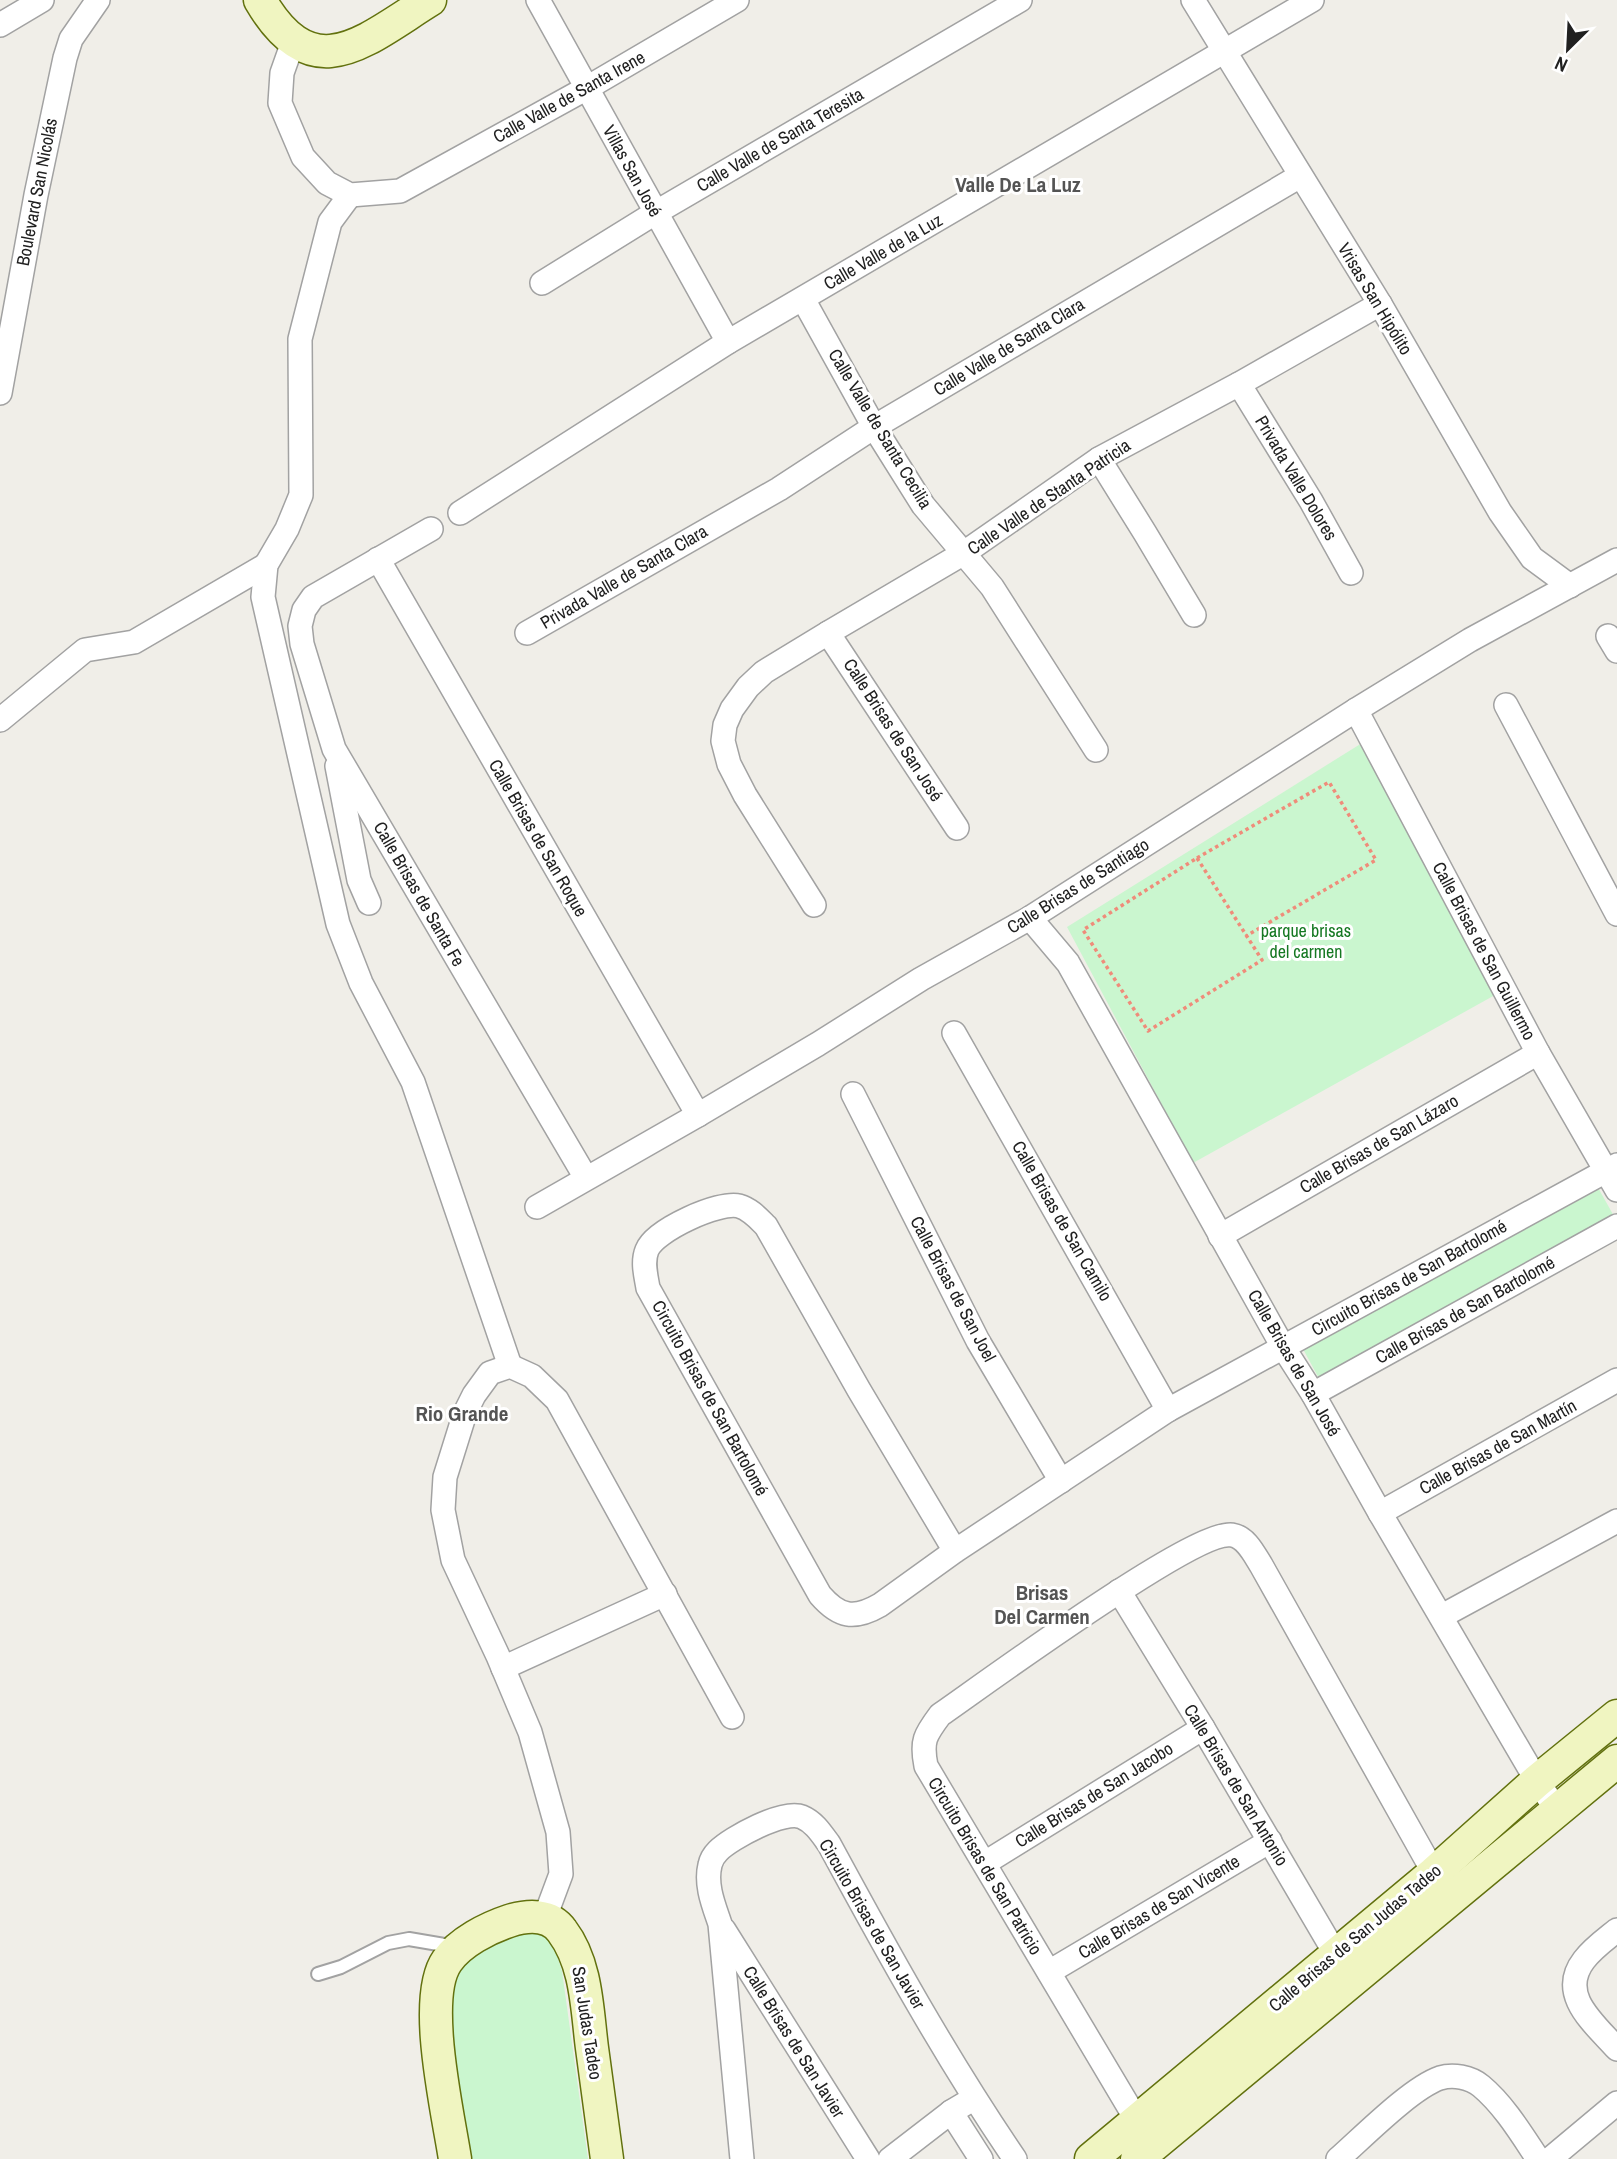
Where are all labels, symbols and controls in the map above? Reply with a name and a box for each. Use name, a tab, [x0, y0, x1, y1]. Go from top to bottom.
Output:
north arrow	[1533, 14, 1603, 84]
street label: Calle Valle de Santa Irene	[488, 44, 649, 149]
text: N	[1551, 50, 1572, 79]
street label: Calle Valle de Santa Teresita	[692, 81, 868, 198]
street label: Boulevard San Nicolás	[10, 116, 63, 268]
street label: Villas San José	[597, 120, 668, 221]
district label: Valle De La Luz	[955, 170, 1081, 199]
street label: Calle Valle de la Luz	[819, 207, 947, 296]
street label: Vrisas San Hipólito	[1332, 238, 1419, 359]
street label: Calle Valle de Santa Clara	[929, 292, 1089, 402]
street label: Calle Valle de Santa Cecilia	[823, 344, 938, 513]
street label: Privada Valle Dolores	[1249, 411, 1344, 545]
street label: Calle Valle de Stanta Patricia	[962, 433, 1135, 561]
street label: Privada Valle de Santa Clara	[536, 518, 712, 635]
street label: Calle Brisas de San José	[838, 653, 949, 806]
street label: Calle Brisas de San Roque	[483, 754, 594, 921]
street label: Calle Brisas de Santa Fe	[368, 817, 471, 971]
street label: Calle Brisas de Santiago	[1002, 832, 1154, 939]
street label: Calle Brisas de San Guillermo	[1427, 857, 1542, 1044]
park label: parque brisas del carmen	[1261, 918, 1351, 964]
street label: Calle Brisas de San Lázaro	[1295, 1088, 1463, 1199]
street label: Calle Brisas de San Camilo	[1006, 1136, 1119, 1306]
street label: Calle Brisas de San Joel	[904, 1212, 1002, 1366]
street label: Circuito Brisas de San Bartolomé	[1307, 1213, 1511, 1342]
street label: Calle Brisas de San Bartolomé	[1370, 1250, 1559, 1369]
street label: Calle Brisas de San José	[1242, 1285, 1347, 1441]
street label: Circuito Brisas de San Bartolomé	[646, 1296, 775, 1500]
street label: Calle Brisas de San Martín	[1415, 1393, 1581, 1500]
district label: Rio Grande	[416, 1399, 508, 1428]
district label: Brisas Del Carmen	[994, 1578, 1090, 1631]
street label: Calle Brisas de San Antonio	[1178, 1699, 1295, 1870]
street label: Calle Brisas de San Jacobo	[1010, 1736, 1178, 1853]
street label: Circuito Brisas de San Patricio	[922, 1772, 1049, 1959]
street label: Circuito Brisas de San Javier	[813, 1834, 932, 2014]
street label: Calle Brisas de San Vicente	[1073, 1848, 1244, 1965]
street label: Calle Brisas de San Judas Tadeo	[1263, 1858, 1446, 2017]
street label: Calle Brisas de San Javier	[738, 1961, 851, 2123]
street label: San Judas Tadeo	[566, 1965, 609, 2081]

